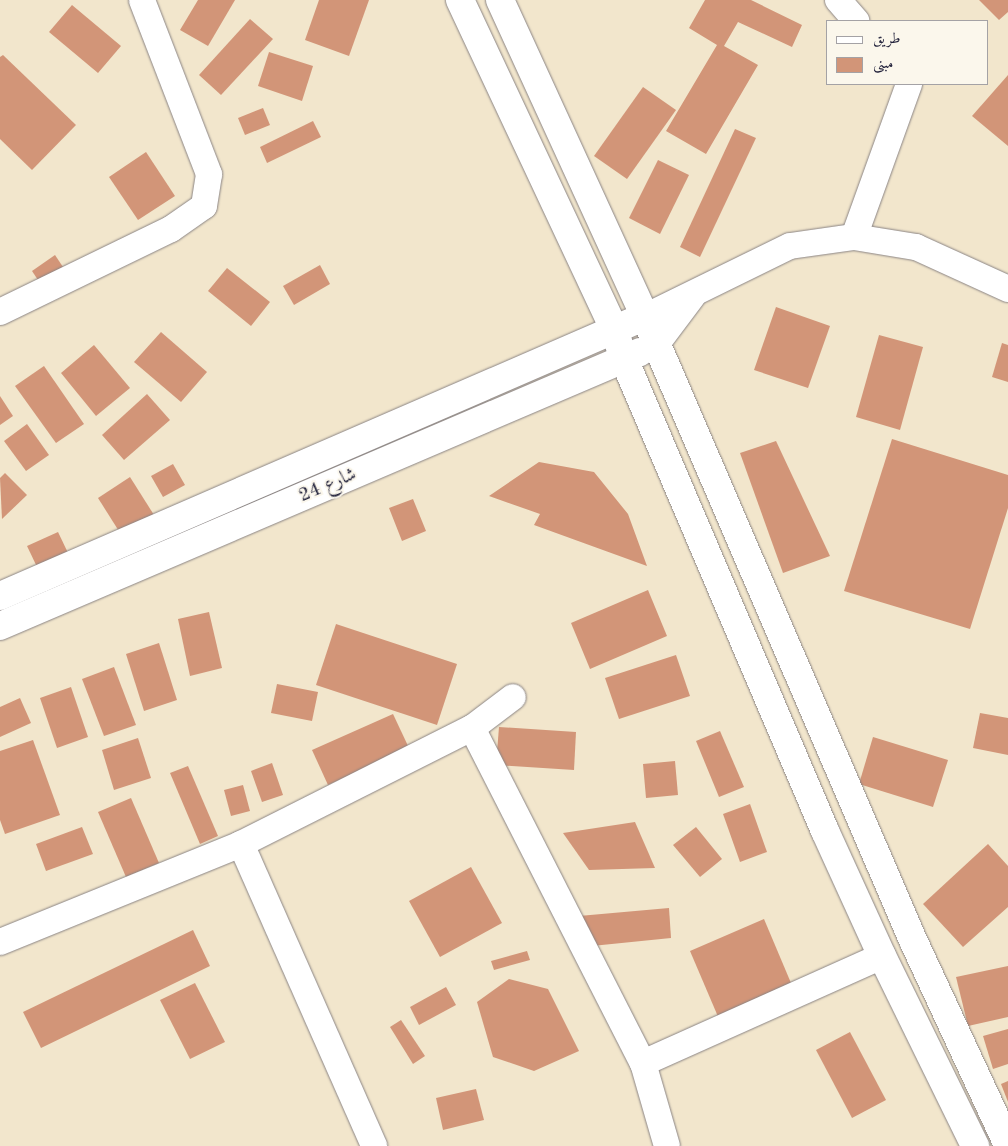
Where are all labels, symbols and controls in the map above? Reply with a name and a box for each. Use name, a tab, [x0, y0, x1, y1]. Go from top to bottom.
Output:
legend	[826, 20, 988, 85]
text: طريق	[873, 32, 900, 47]
text: مبنى	[873, 57, 893, 72]
street label: شارع 24	[296, 464, 360, 508]

